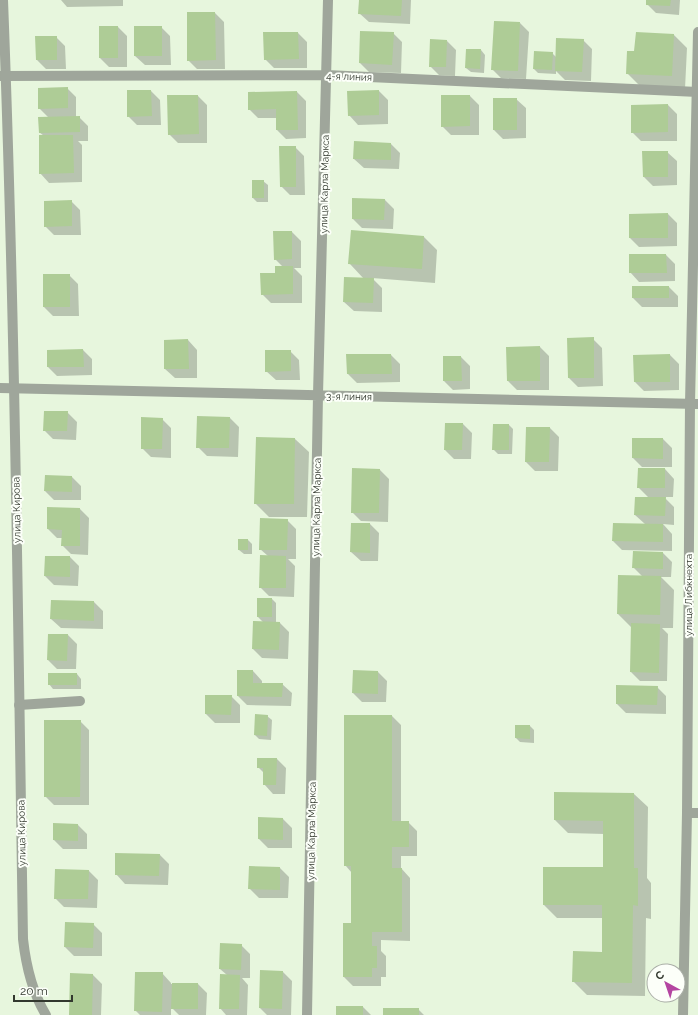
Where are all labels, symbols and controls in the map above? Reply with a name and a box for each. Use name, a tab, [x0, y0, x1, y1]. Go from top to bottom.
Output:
street label: 4-я линия	[326, 70, 372, 83]
street label: улица Карла Маркса	[318, 135, 331, 233]
street label: 3-я линия	[326, 391, 372, 402]
street label: улица Карла Маркса	[310, 458, 323, 556]
street label: улица Кирова	[10, 477, 23, 543]
street label: улица Либкнехта	[683, 554, 694, 636]
street label: улица Карла Маркса	[305, 782, 318, 880]
street label: улица Кирова	[15, 800, 28, 866]
north arrow	[646, 963, 686, 1003]
text: С	[653, 968, 667, 983]
scale bar	[14, 977, 72, 1003]
text: 20 m	[20, 984, 48, 998]

